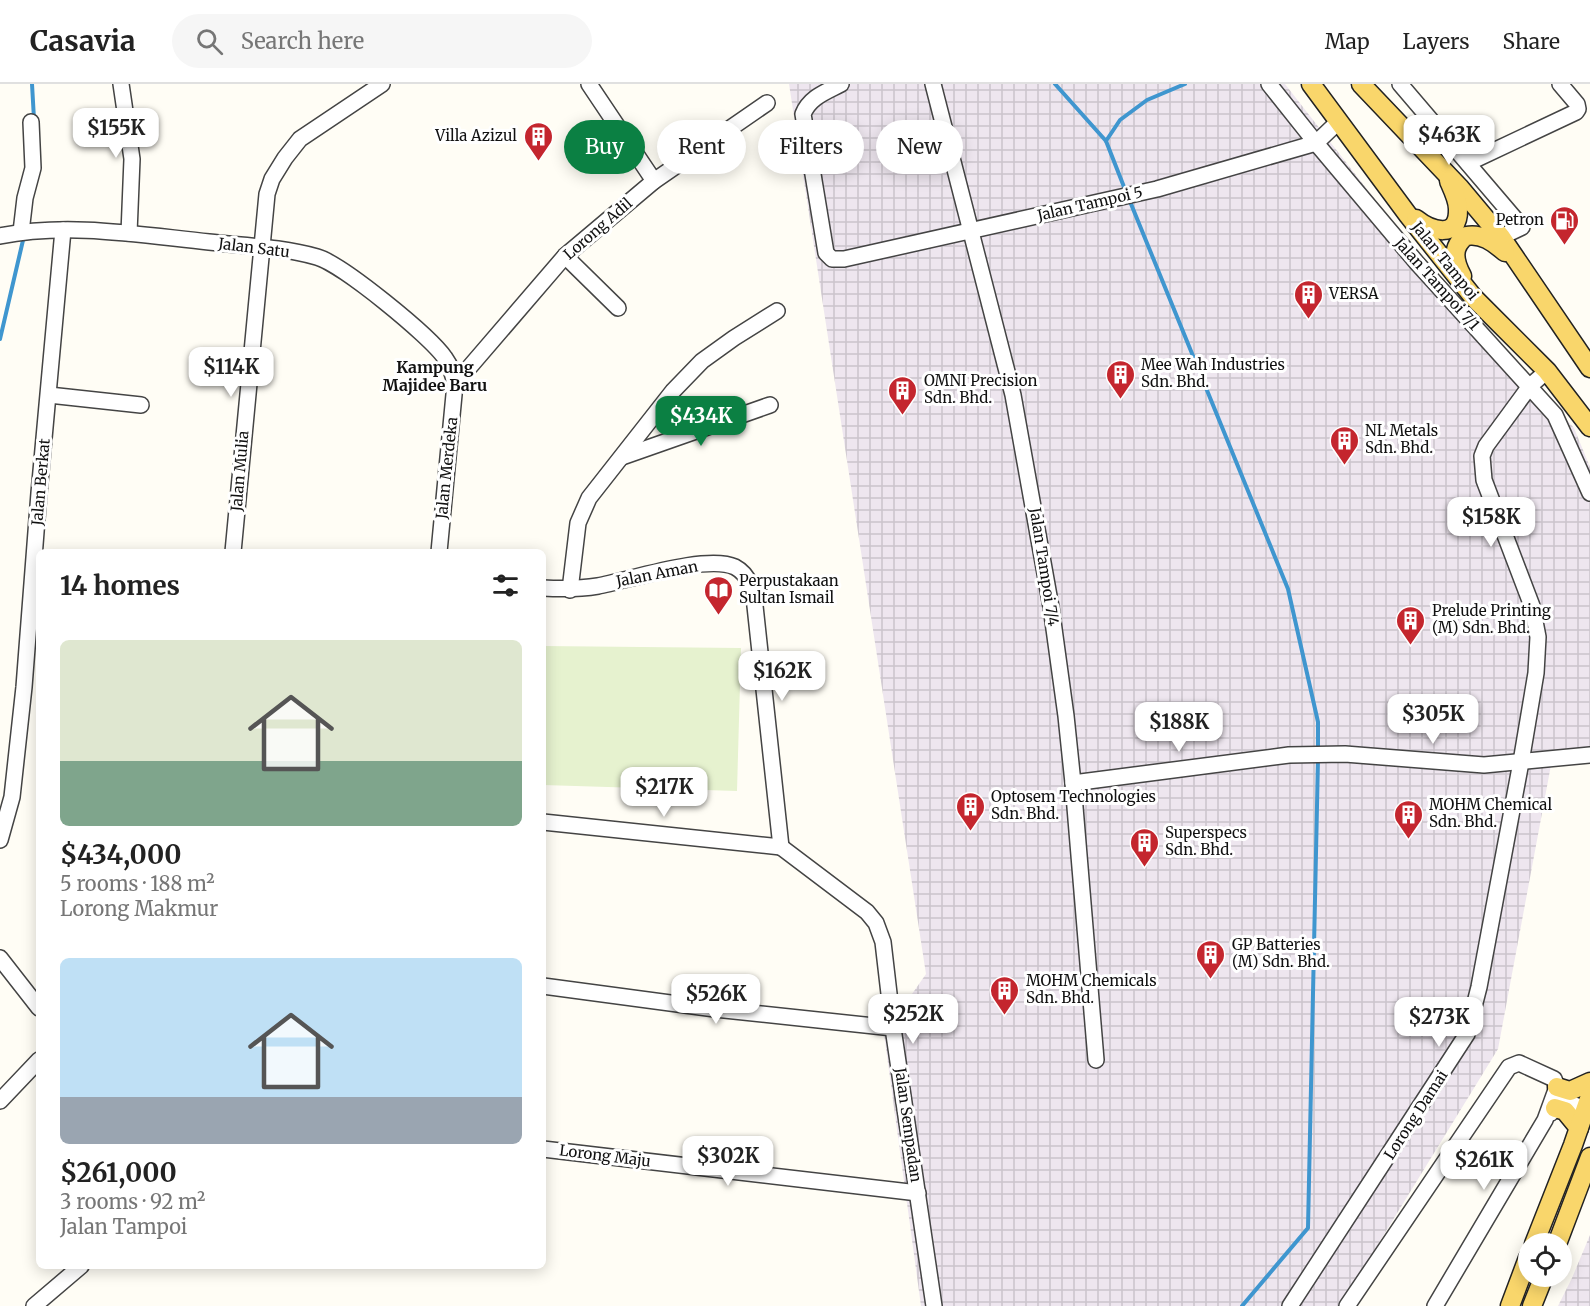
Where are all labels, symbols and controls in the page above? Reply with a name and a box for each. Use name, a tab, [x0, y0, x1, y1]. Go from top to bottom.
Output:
search box	[172, 14, 592, 68]
text: Casavia	[30, 23, 136, 59]
icon: search	[193, 25, 226, 58]
text: Search here	[241, 27, 364, 55]
text: Map	[1325, 28, 1370, 55]
text: Layers	[1403, 28, 1470, 55]
text: Share	[1503, 28, 1560, 55]
pin: $155K	[74, 108, 158, 159]
text: $155K	[87, 115, 145, 140]
pin: $463K	[1407, 115, 1491, 166]
building icon: Villa Azizul	[522, 120, 554, 162]
chip: Buy	[564, 120, 645, 174]
chip: Rent	[657, 120, 746, 174]
chip: Filters	[758, 120, 864, 174]
chip: New	[876, 120, 963, 174]
text: $463K	[1418, 122, 1480, 147]
place label: Villa Azizul	[434, 126, 517, 145]
street label: Jalan Tampoi 5	[1034, 182, 1145, 225]
street label: Lorong Adil	[559, 193, 636, 264]
fuel station icon: Petron	[1549, 204, 1581, 246]
place label: Petron	[1496, 210, 1544, 229]
street label: Jalan Tampoi	[1407, 217, 1483, 304]
street label: Jalan Tampoi 7/1	[1390, 233, 1484, 334]
street label: Jalan Satu	[216, 234, 291, 261]
building icon: VERSA	[1292, 278, 1324, 320]
place label: VERSA	[1328, 284, 1379, 303]
pin: $114K	[189, 347, 273, 398]
text: $114K	[203, 354, 259, 379]
place label: Mee Wah Industries Sdn. Bhd.	[1141, 355, 1285, 391]
district label: Kampung Majidee Baru	[383, 357, 487, 395]
building icon: Mee Wah Industries Sdn. Bhd.	[1104, 358, 1136, 400]
place label: OMNI Precision Sdn. Bhd.	[924, 371, 1037, 407]
building icon: OMNI Precision Sdn. Bhd.	[887, 374, 919, 416]
pin: $434K	[659, 396, 743, 447]
text: $434K	[669, 403, 733, 428]
street label: Jalan Merdeka	[432, 416, 461, 521]
place label: NL Metals Sdn. Bhd.	[1365, 421, 1438, 457]
building icon: NL Metals Sdn. Bhd.	[1328, 424, 1360, 466]
street label: Jalan Mulia	[226, 430, 252, 513]
street label: Jalan Berkat	[27, 437, 54, 527]
pin: $158K	[1449, 497, 1533, 548]
text: $158K	[1461, 504, 1521, 529]
street label: Jalan Tampoi 7/4	[1026, 505, 1063, 628]
street label: Jalan Aman	[613, 556, 699, 591]
text: 14 homes	[60, 569, 180, 602]
icon: filters	[489, 569, 522, 602]
place label: Perpustakaan Sultan Ismail	[739, 571, 839, 607]
library icon: Perpustakaan Sultan Ismail	[702, 574, 734, 616]
place label: Prelude Printing (M) Sdn. Bhd.	[1432, 601, 1551, 637]
building icon: Prelude Printing (M) Sdn. Bhd.	[1395, 604, 1427, 646]
pin: $162K	[740, 651, 824, 702]
text: $162K	[752, 658, 812, 683]
icon: home	[237, 679, 345, 787]
pin: $305K	[1391, 694, 1475, 745]
text: $305K	[1401, 701, 1465, 726]
pin: $188K	[1137, 702, 1221, 753]
text: $188K	[1149, 709, 1209, 734]
pin: $217K	[622, 767, 706, 818]
text: $217K	[635, 774, 693, 799]
place label: Optosem Technologies Sdn. Bhd.	[991, 787, 1156, 823]
building icon: Optosem Technologies Sdn. Bhd.	[954, 790, 986, 832]
place label: MOHM Chemical Sdn. Bhd.	[1429, 795, 1553, 831]
building icon: MOHM Chemical Sdn. Bhd.	[1392, 798, 1424, 840]
place label: Superspecs Sdn. Bhd.	[1165, 823, 1247, 859]
building icon: Superspecs Sdn. Bhd.	[1128, 826, 1160, 868]
text: $434,000	[60, 838, 181, 871]
text: 5 rooms · 188 m²	[60, 871, 215, 896]
text: Lorong Makmur	[60, 896, 218, 921]
place label: GP Batteries (M) Sdn. Bhd.	[1232, 935, 1330, 971]
building icon: GP Batteries (M) Sdn. Bhd.	[1195, 938, 1227, 980]
place label: MOHM Chemicals Sdn. Bhd.	[1026, 971, 1157, 1007]
pin: $526K	[674, 974, 758, 1025]
building icon: MOHM Chemicals Sdn. Bhd.	[989, 974, 1021, 1016]
text: $526K	[685, 981, 747, 1006]
pin: $252K	[871, 994, 955, 1045]
icon: home	[237, 997, 345, 1105]
pin: $273K	[1397, 997, 1481, 1048]
text: $252K	[882, 1001, 944, 1026]
text: $273K	[1408, 1004, 1470, 1029]
street label: Jalan Sempadan	[891, 1065, 926, 1184]
street label: Lorong Damai	[1380, 1066, 1452, 1163]
pin: $302K	[686, 1136, 770, 1187]
street label: Lorong Maju	[558, 1140, 652, 1171]
pin: $261K	[1442, 1140, 1526, 1191]
text: $302K	[696, 1143, 760, 1168]
text: $261K	[1454, 1147, 1514, 1172]
text: $261,000	[60, 1156, 177, 1189]
text: 3 rooms · 92 m²	[60, 1189, 206, 1214]
text: Jalan Tampoi	[60, 1214, 187, 1239]
map controls	[1518, 1233, 1572, 1287]
button: locate	[1518, 1233, 1572, 1287]

